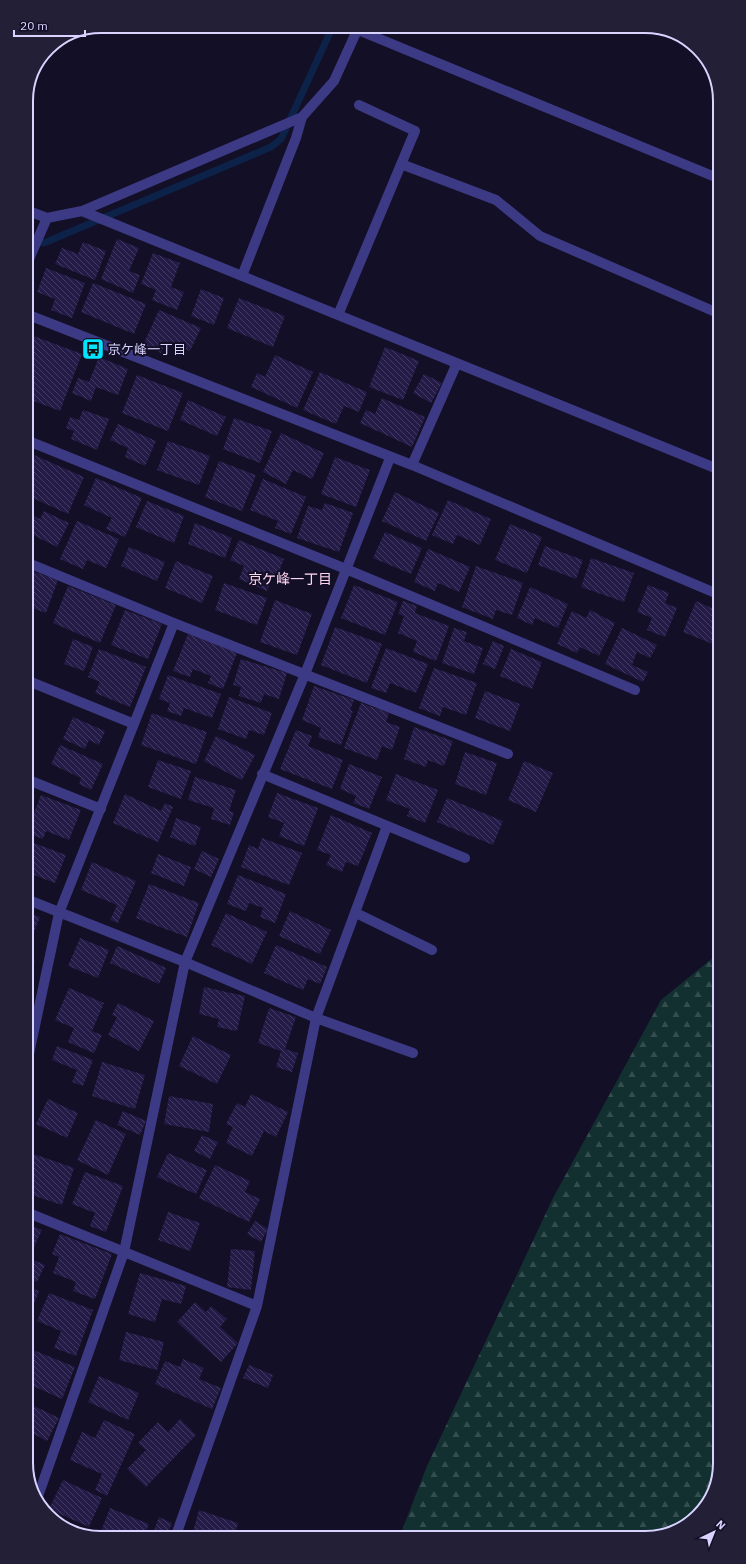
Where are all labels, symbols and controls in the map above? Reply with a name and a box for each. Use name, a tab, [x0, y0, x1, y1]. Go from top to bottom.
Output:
scale bar	[14, 12, 85, 38]
text: 20 m	[20, 18, 48, 33]
bus stop icon: 京ケ峰一丁目	[80, 336, 106, 362]
place label: 京ケ峰一丁目	[108, 341, 186, 358]
district label: 京ケ峰一丁目	[248, 570, 332, 588]
north arrow	[694, 1512, 734, 1552]
text: N	[713, 1517, 729, 1533]

